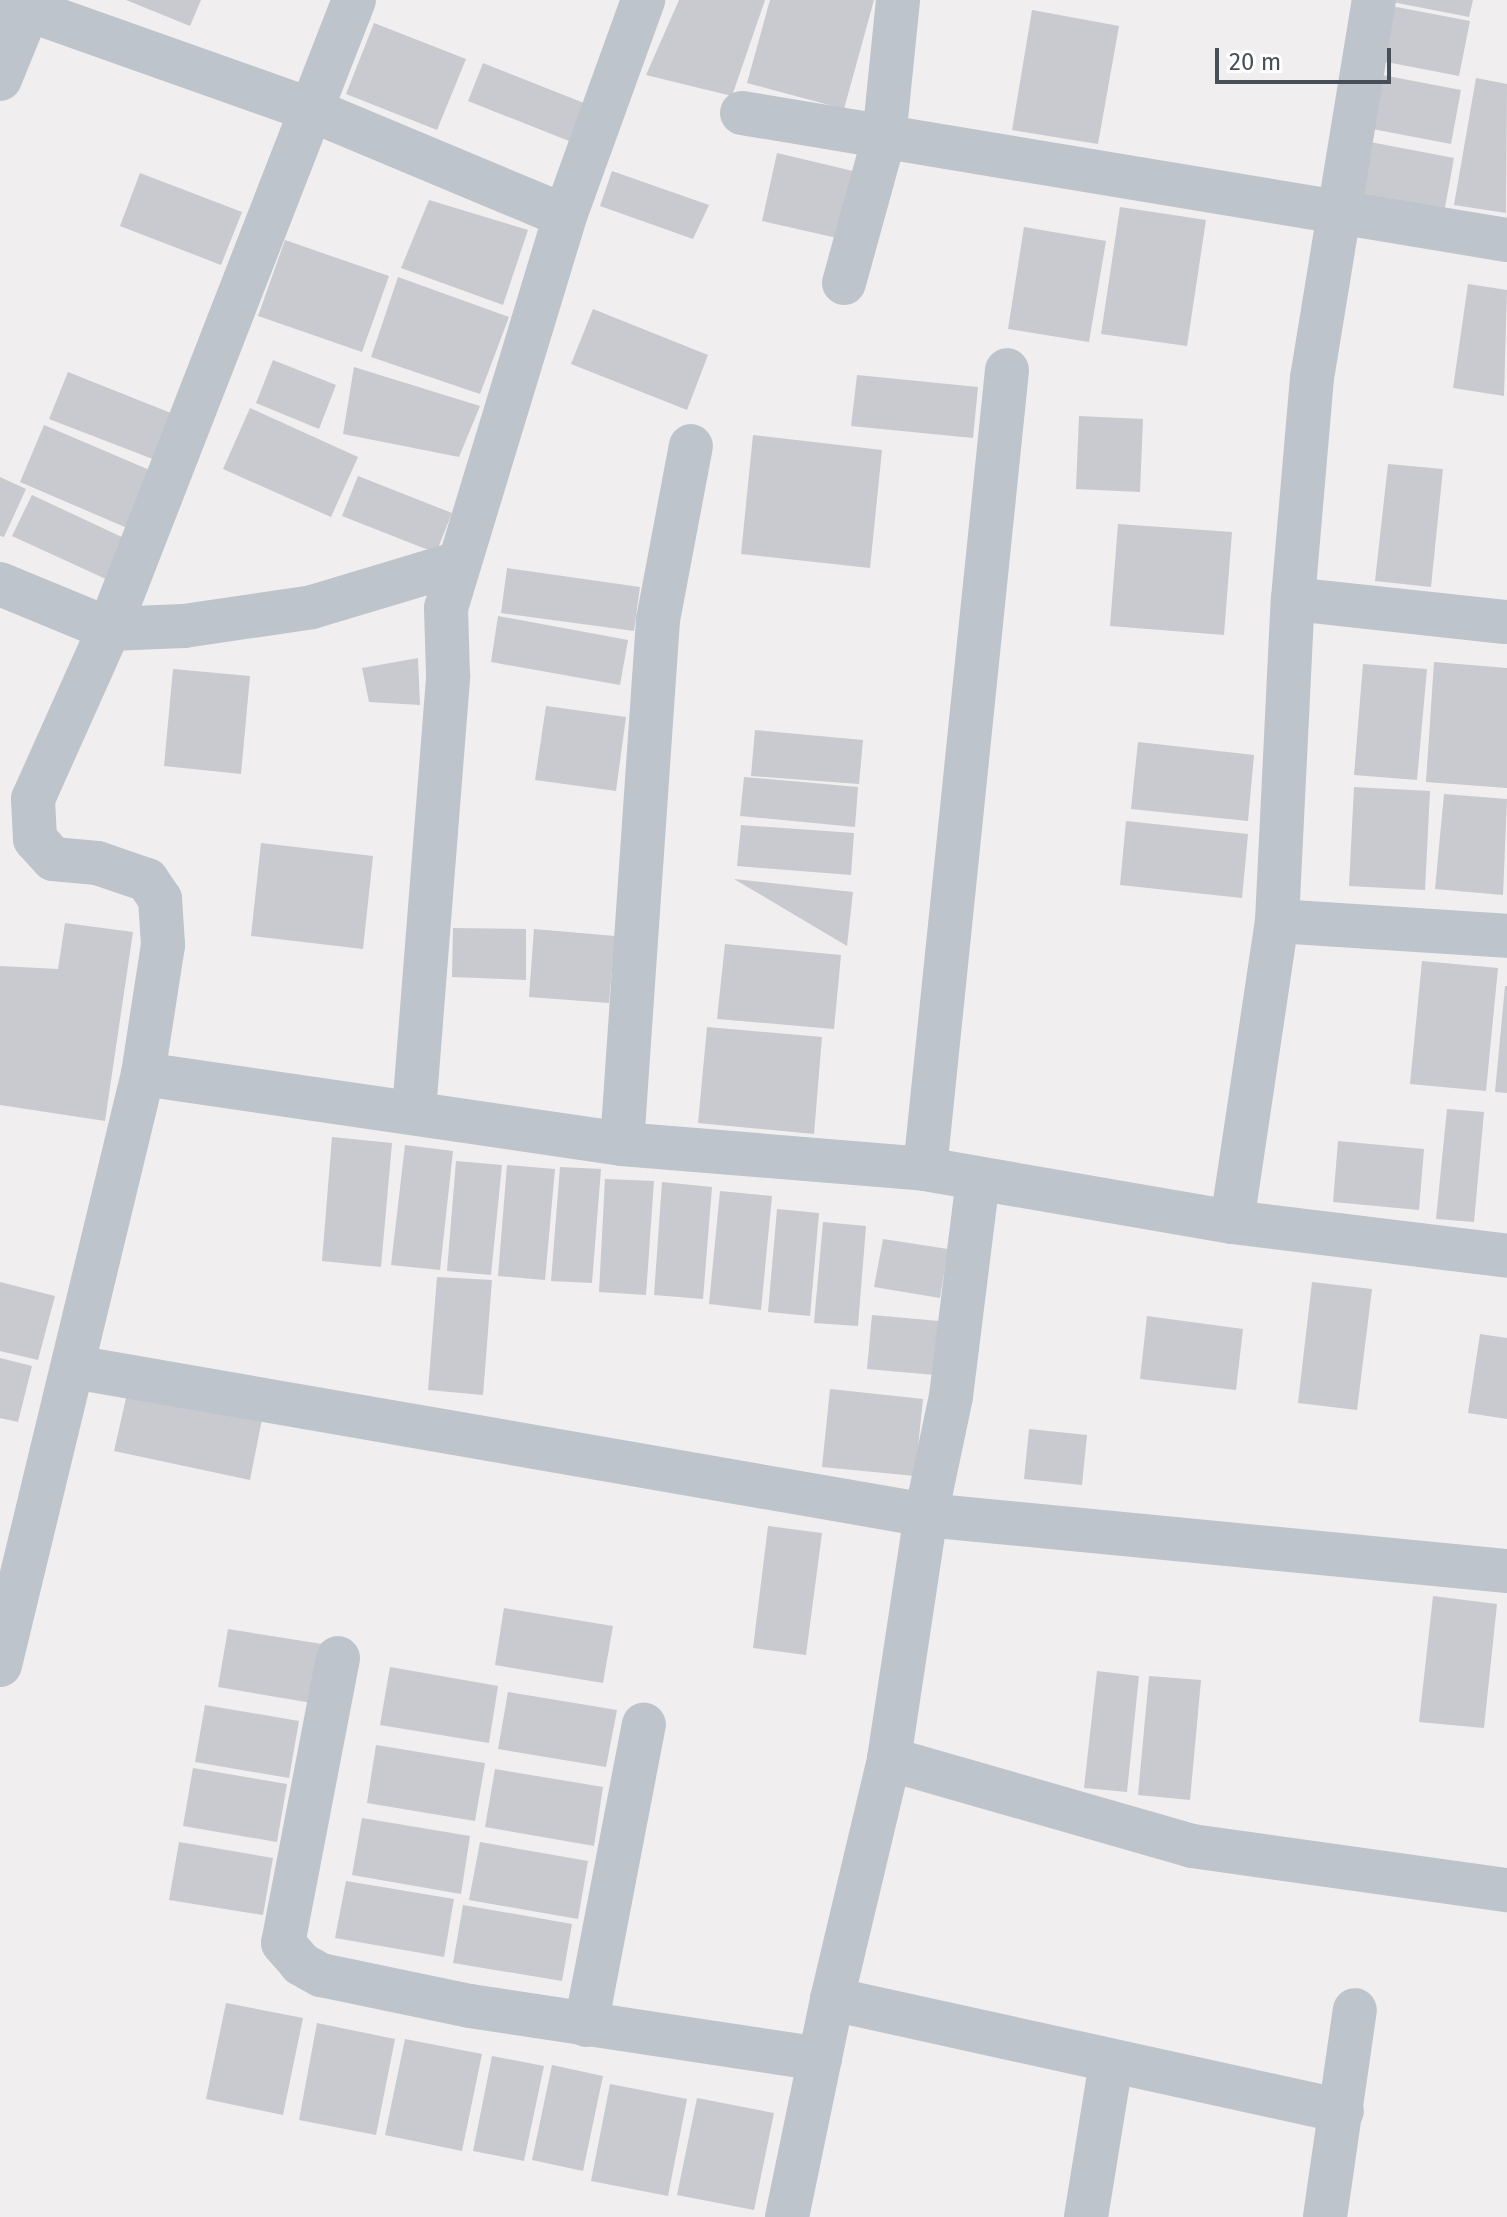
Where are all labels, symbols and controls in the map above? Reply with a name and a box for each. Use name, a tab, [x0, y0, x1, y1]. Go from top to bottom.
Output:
scale bar	[1219, 32, 1395, 82]
text: 20 m	[1229, 48, 1281, 76]

